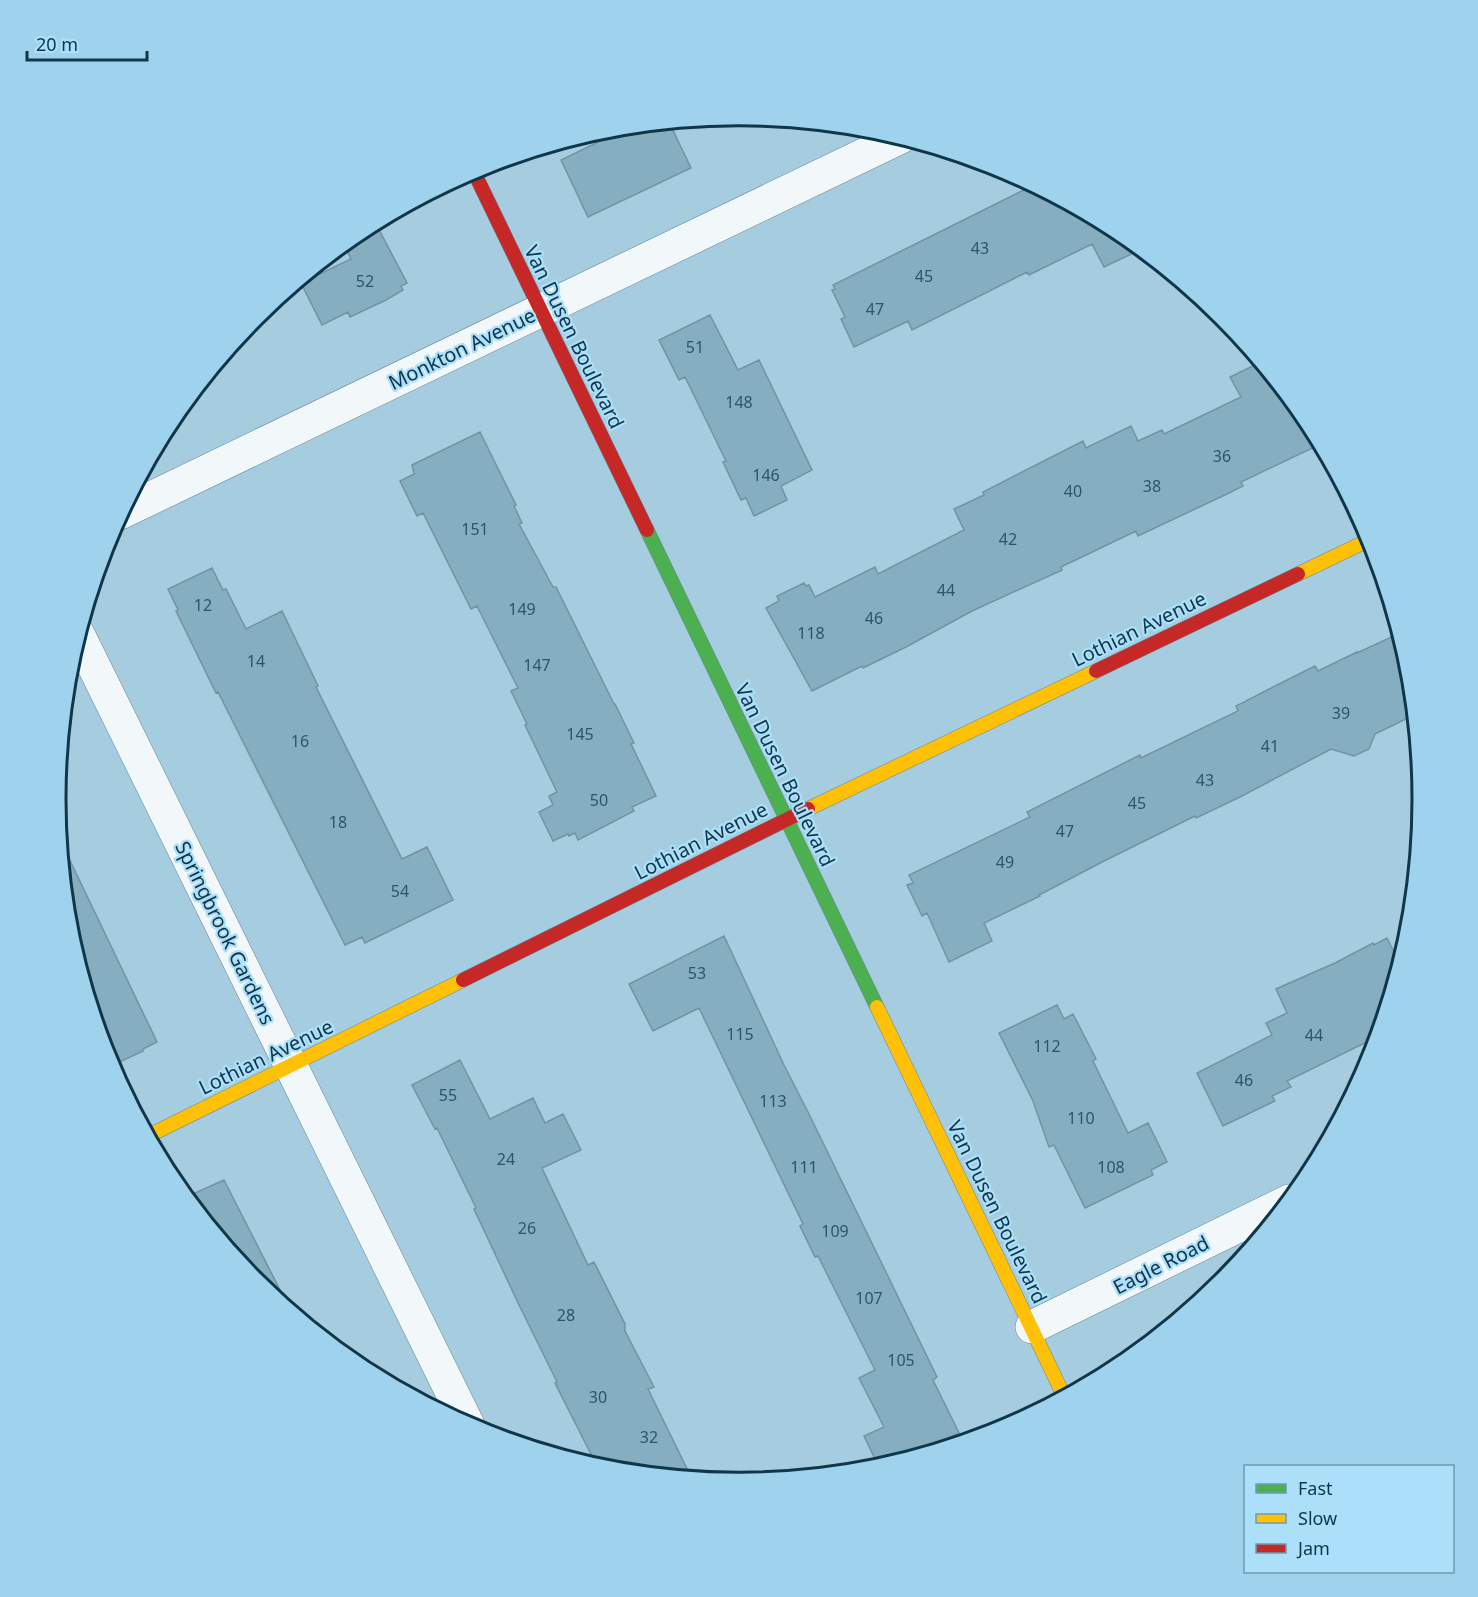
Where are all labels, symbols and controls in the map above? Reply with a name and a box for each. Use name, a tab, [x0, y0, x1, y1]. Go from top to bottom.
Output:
scale bar	[27, 24, 147, 62]
text: 20 m	[36, 32, 78, 56]
house number: 43	[971, 237, 989, 259]
street label: Van Dusen Boulevard	[518, 241, 631, 433]
house number: 45	[915, 265, 933, 287]
house number: 52	[356, 270, 374, 292]
house number: 47	[866, 298, 884, 320]
street label: Monkton Avenue	[384, 301, 540, 396]
house number: 51	[686, 336, 704, 358]
house number: 148	[725, 391, 753, 413]
house number: 36	[1213, 445, 1231, 467]
house number: 146	[752, 464, 780, 486]
house number: 38	[1143, 475, 1161, 497]
house number: 40	[1064, 480, 1082, 502]
house number: 151	[461, 518, 489, 540]
house number: 42	[999, 528, 1017, 550]
house number: 44	[937, 579, 955, 601]
street label: Lothian Avenue	[1067, 584, 1210, 673]
house number: 12	[194, 594, 212, 616]
house number: 149	[508, 598, 536, 620]
house number: 46	[865, 607, 883, 629]
house number: 118	[797, 622, 825, 644]
house number: 14	[247, 650, 265, 672]
house number: 147	[523, 654, 551, 676]
street label: Van Dusen Boulevard	[729, 679, 842, 871]
house number: 39	[1332, 702, 1350, 724]
house number: 145	[566, 723, 594, 745]
house number: 16	[291, 730, 309, 752]
house number: 41	[1261, 735, 1279, 757]
house number: 43	[1196, 769, 1214, 791]
house number: 50	[590, 789, 608, 811]
house number: 45	[1128, 792, 1146, 814]
street label: Lothian Avenue	[629, 795, 772, 886]
house number: 18	[329, 811, 347, 833]
house number: 47	[1056, 820, 1074, 842]
street label: Springbrook Gardens	[169, 837, 282, 1029]
house number: 49	[996, 851, 1014, 873]
house number: 54	[391, 880, 409, 902]
house number: 53	[688, 962, 706, 984]
street label: Lothian Avenue	[194, 1012, 337, 1101]
house number: 115	[726, 1023, 754, 1045]
house number: 44	[1305, 1024, 1323, 1046]
house number: 112	[1033, 1035, 1061, 1057]
house number: 46	[1235, 1069, 1253, 1091]
house number: 55	[439, 1084, 457, 1106]
house number: 113	[759, 1090, 787, 1112]
house number: 110	[1067, 1107, 1095, 1129]
street label: Van Dusen Boulevard	[941, 1116, 1054, 1308]
house number: 24	[497, 1148, 515, 1170]
house number: 111	[790, 1156, 818, 1178]
house number: 108	[1097, 1156, 1125, 1178]
house number: 26	[518, 1217, 536, 1239]
house number: 109	[821, 1220, 849, 1242]
street label: Eagle Road	[1108, 1229, 1213, 1300]
house number: 107	[855, 1287, 883, 1309]
house number: 28	[557, 1304, 575, 1326]
house number: 105	[887, 1349, 915, 1371]
house number: 30	[589, 1386, 607, 1408]
house number: 32	[640, 1426, 658, 1448]
legend	[1244, 1465, 1454, 1573]
text: Fast	[1298, 1476, 1333, 1500]
text: Slow	[1298, 1506, 1337, 1530]
text: Jam	[1296, 1536, 1330, 1560]

